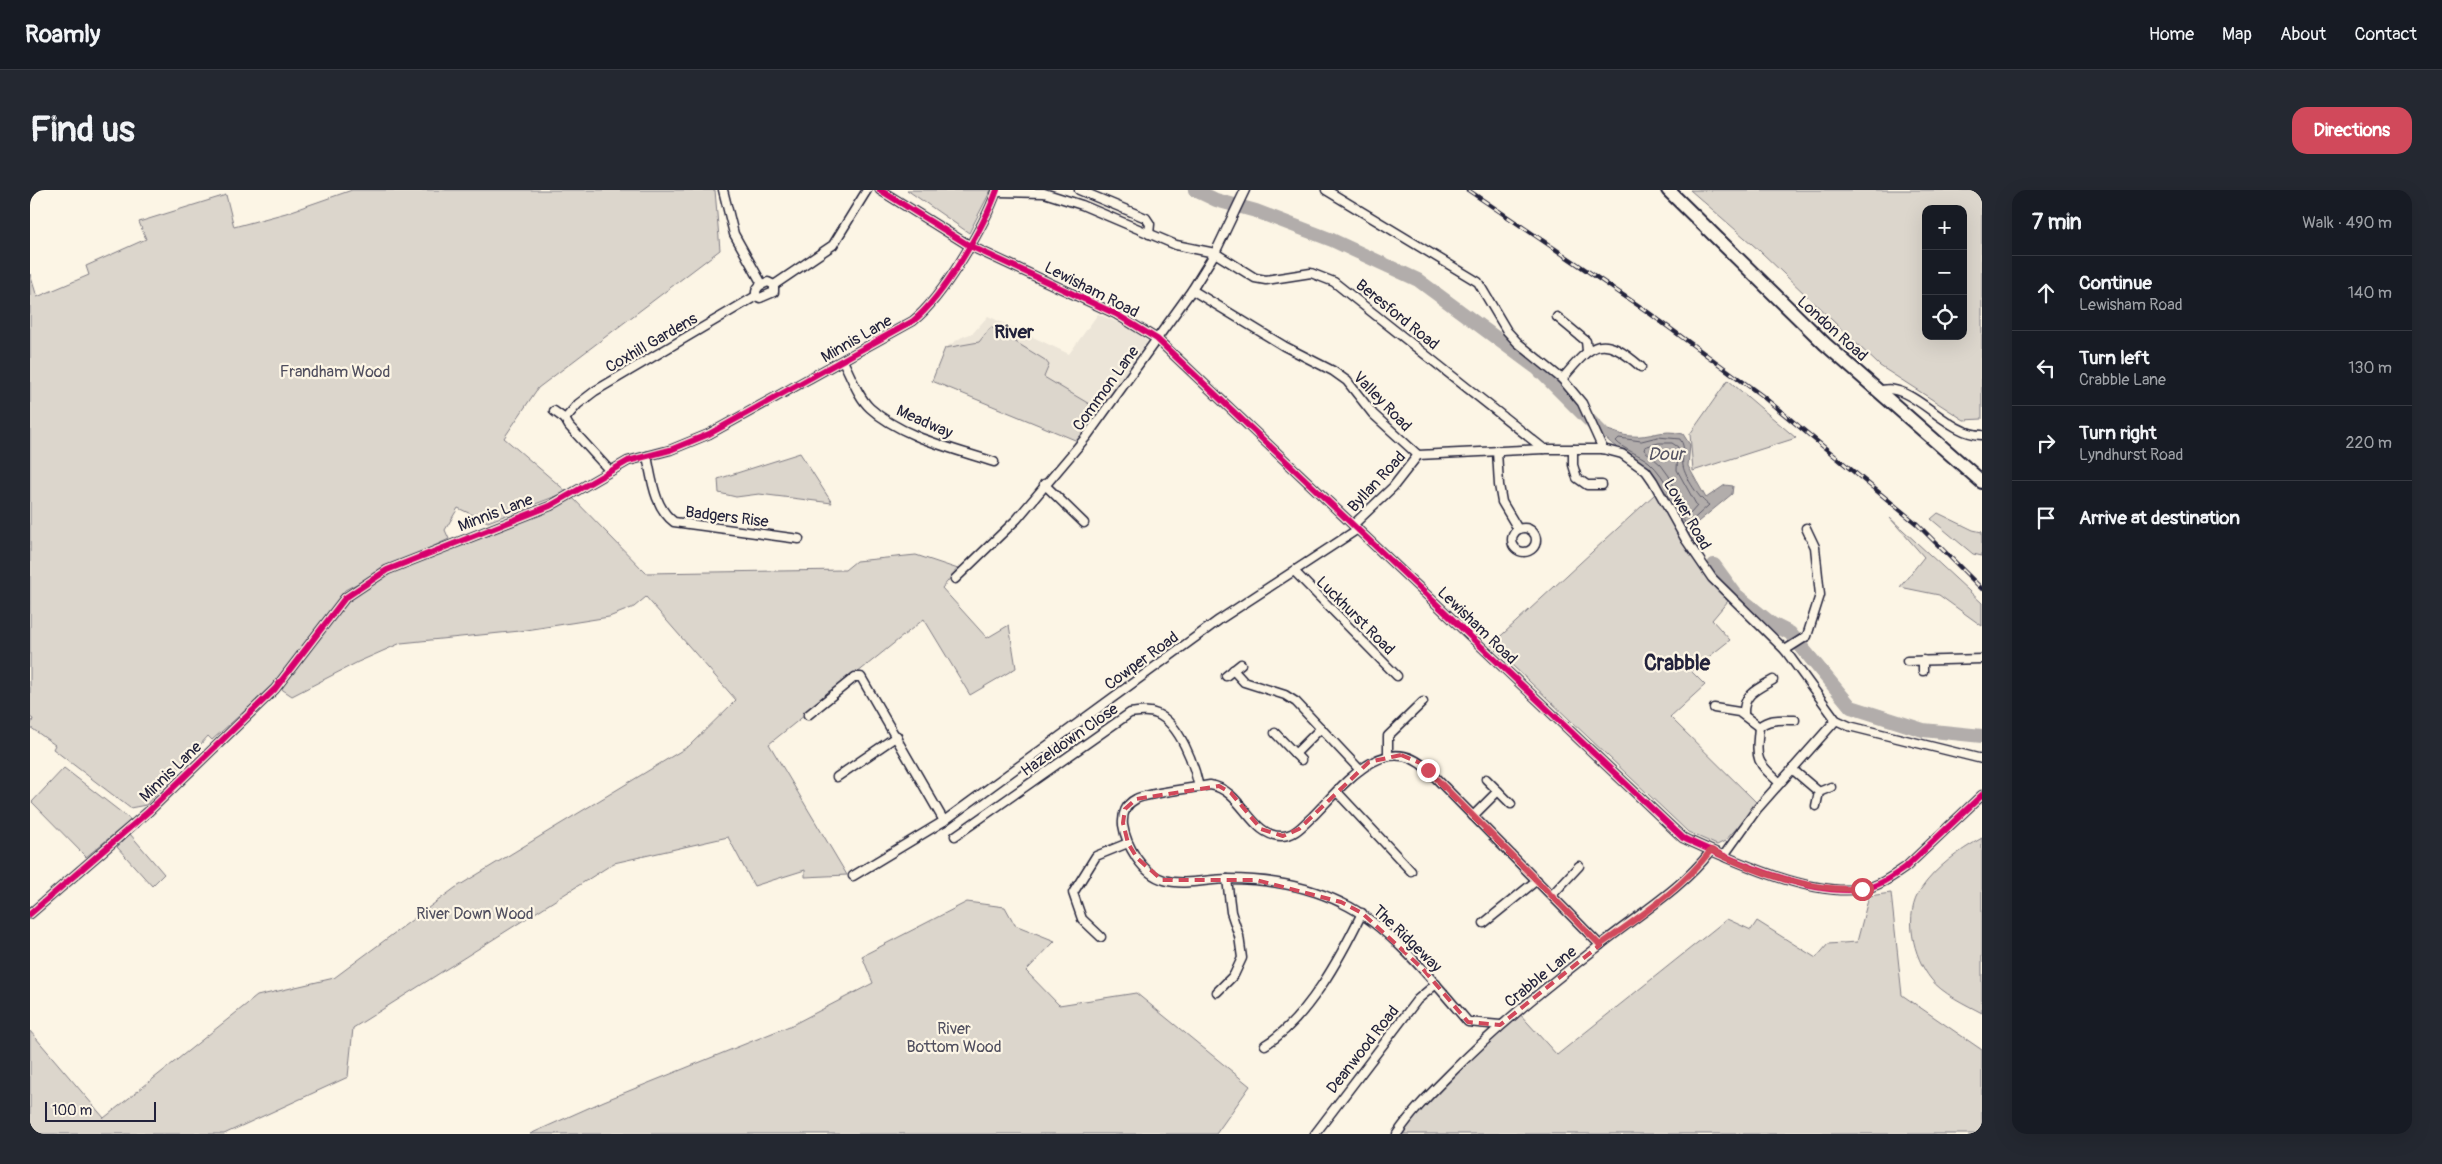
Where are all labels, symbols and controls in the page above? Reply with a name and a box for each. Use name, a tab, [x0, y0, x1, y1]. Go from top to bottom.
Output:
text: Roamly	[25, 20, 100, 49]
text: Home	[2149, 23, 2194, 46]
text: Map	[2222, 23, 2252, 46]
text: About	[2280, 23, 2326, 46]
text: Contact	[2354, 23, 2417, 46]
button: Directions	[2292, 107, 2412, 154]
text: Find us	[30, 108, 135, 152]
map controls	[1922, 205, 1967, 340]
button: +	[1922, 205, 1967, 250]
text: 7 min	[2032, 209, 2082, 236]
text: Walk · 490 m	[2302, 213, 2392, 233]
button: −	[1922, 250, 1967, 295]
street label: Lewisham Road	[1041, 257, 1142, 322]
text: Continue	[2079, 271, 2152, 295]
street label: Beresford Road	[1352, 275, 1443, 354]
icon: ahead	[2032, 279, 2060, 307]
text: 140 m	[2348, 283, 2392, 303]
street label: London Road	[1793, 292, 1872, 366]
button: locate	[1922, 295, 1967, 340]
text: Lewisham Road	[2079, 295, 2182, 315]
street label: Coxhill Gardens	[602, 309, 701, 377]
street label: Minnis Lane	[817, 310, 896, 367]
district label: River	[994, 320, 1034, 344]
street label: Common Lane	[1068, 342, 1143, 435]
text: Turn left	[2079, 346, 2149, 370]
icon: left	[2032, 354, 2060, 382]
text: 130 m	[2348, 358, 2392, 378]
park label: Frandham Wood	[280, 362, 390, 382]
street label: Valley Road	[1349, 367, 1416, 436]
text: Crabble Lane	[2079, 370, 2166, 390]
street label: Meadway	[893, 401, 956, 443]
text: Turn right	[2079, 421, 2157, 445]
icon: right	[2032, 429, 2060, 457]
text: 220 m	[2346, 433, 2392, 453]
water label: Dour	[1648, 443, 1687, 466]
text: Lyndhurst Road	[2079, 445, 2183, 465]
street label: Byllan Road	[1343, 447, 1410, 516]
street label: Lower Road	[1659, 476, 1715, 553]
street label: Minnis Lane	[455, 489, 536, 536]
street label: Badgers Rise	[684, 502, 770, 532]
icon: arrive	[2032, 504, 2060, 532]
text: Arrive at destination	[2079, 506, 2240, 530]
street label: Luckhurst Road	[1312, 572, 1399, 659]
street label: Lewisham Road	[1433, 583, 1521, 669]
street label: Cowper Road	[1101, 627, 1183, 694]
district label: Crabble	[1644, 650, 1711, 677]
street label: Hazeldown Close	[1017, 699, 1122, 781]
street label: Minnis Lane	[135, 737, 206, 806]
route end	[1417, 759, 1440, 782]
route start	[1851, 878, 1874, 901]
street label: The Ridgeway	[1368, 901, 1446, 977]
park label: River Down Wood	[416, 904, 534, 924]
street label: Crabble Lane	[1501, 942, 1581, 1012]
street label: Deanwood Road	[1322, 1002, 1403, 1098]
park label: River Bottom Wood	[906, 1019, 1002, 1057]
scale bar	[45, 1099, 156, 1122]
text: 100 m	[52, 1102, 92, 1119]

